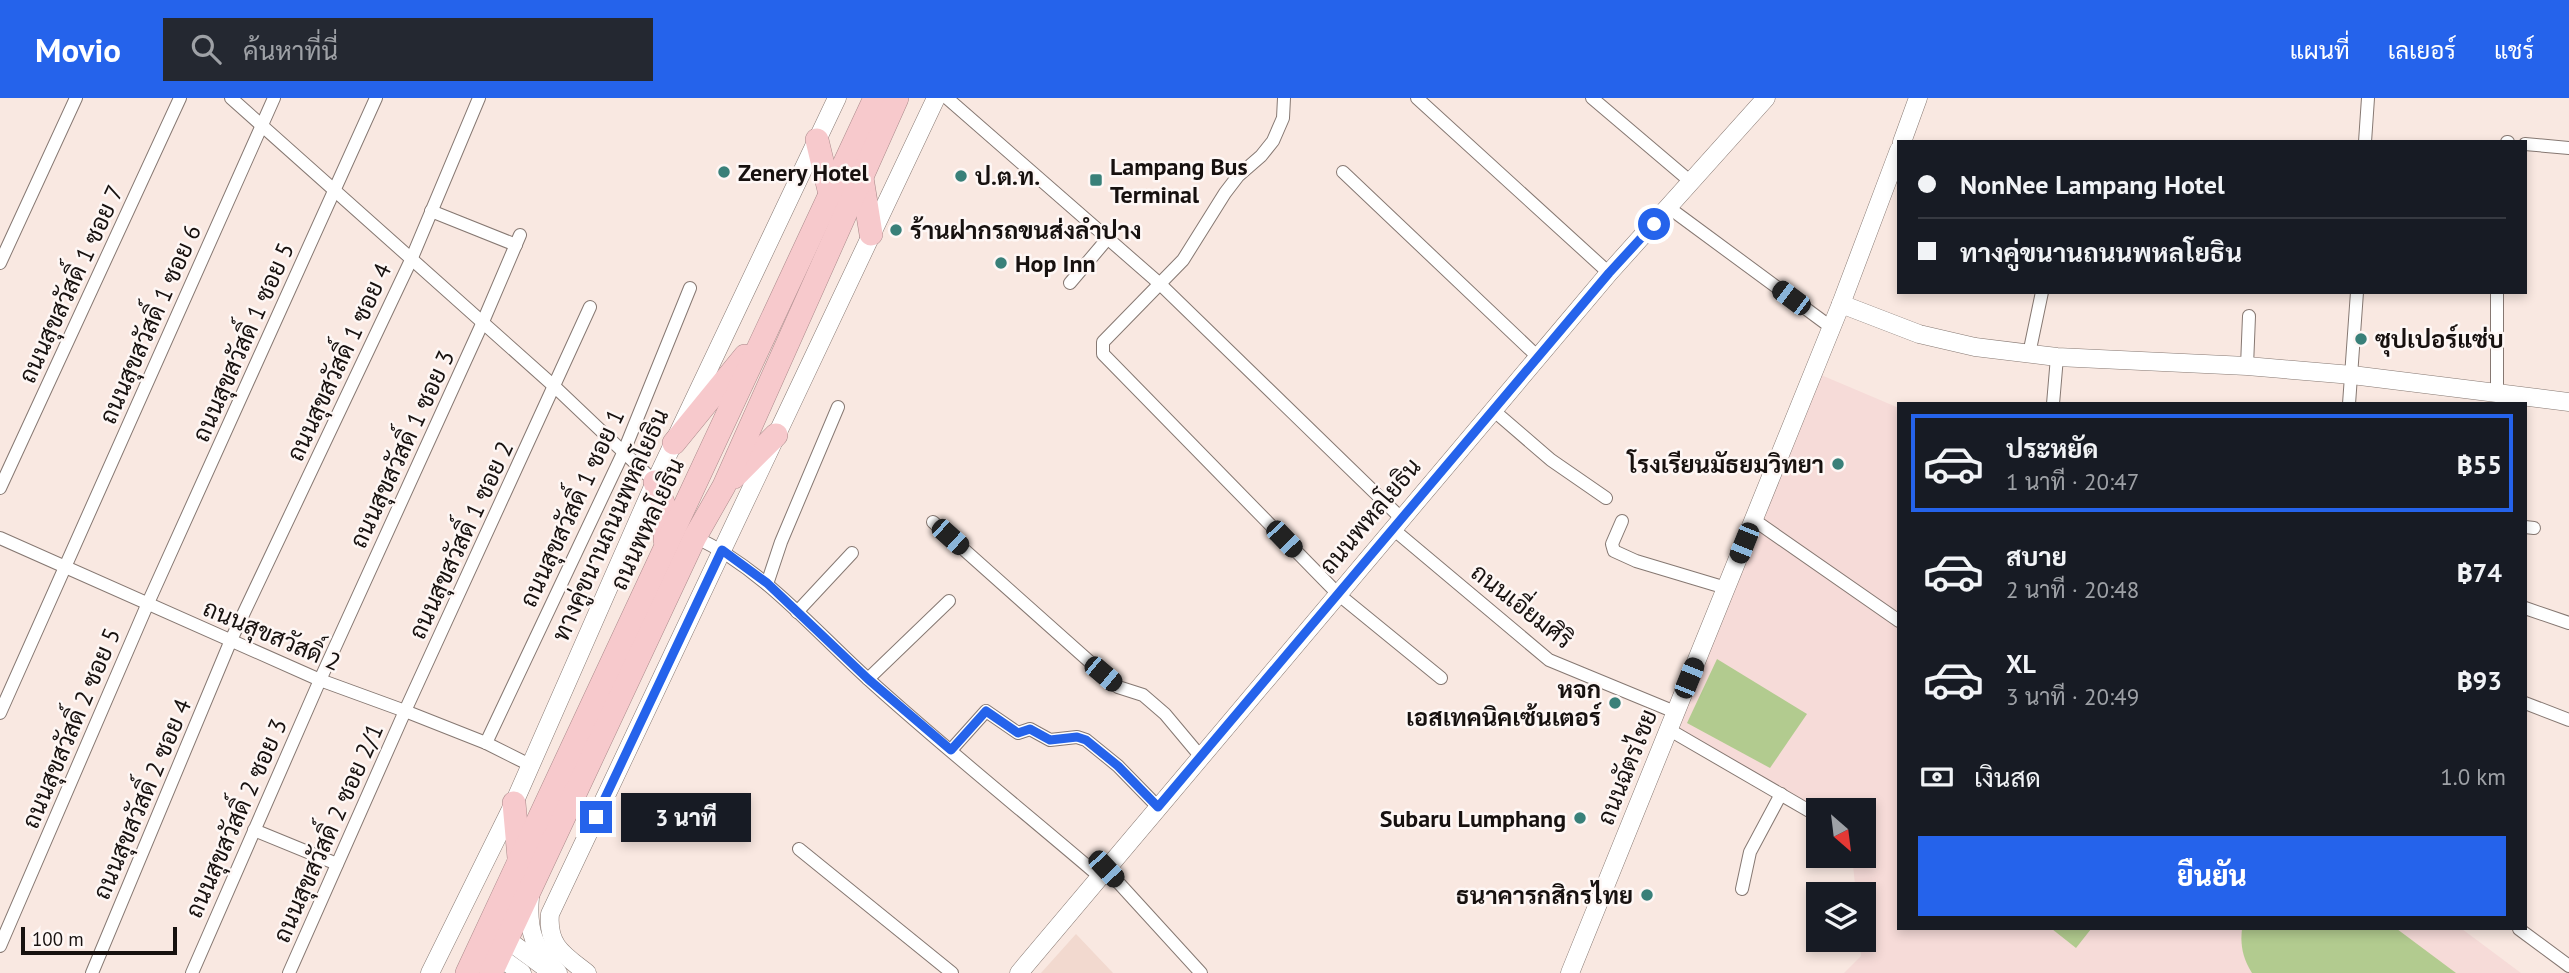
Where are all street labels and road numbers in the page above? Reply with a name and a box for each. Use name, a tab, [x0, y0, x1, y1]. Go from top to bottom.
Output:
street label: ถนนสุขสวัสดิ์ 1 ซอย 7	[6, 178, 131, 388]
street label: ถนนสุขสวัสดิ์ 1 ซอย 6	[87, 217, 209, 429]
street label: ถนนสุขสวัสดิ์ 1 ซอย 5	[180, 235, 302, 447]
street label: ถนนสุขสวัสดิ์ 1 ซอย 4	[274, 256, 399, 466]
street label: ถนนสุขสวัสดิ์ 1 ซอย 3	[337, 343, 462, 553]
street label: ถนนสุขสวัสดิ์ 1 ซอย 1	[507, 402, 632, 612]
street label: ทางคู่ขนานถนนพหลโยธิน	[545, 404, 677, 647]
street label: ถนนสุขสวัสดิ์ 1 ซอย 2	[396, 434, 521, 644]
street label: ถนนพหลโยธิน	[1312, 452, 1428, 580]
street label: ถนนพหลโยธิน	[603, 453, 691, 595]
street label: ถนนเอี่ยมศิริ	[1465, 553, 1582, 655]
street label: ถนนสุขสวัสดิ์ 2	[198, 587, 348, 679]
street label: ถนนสุขสวัสดิ์ 2 ซอย 5	[9, 621, 128, 833]
street label: ถนนสุขสวัสดิ์ 2 ซอย 4	[80, 692, 199, 904]
street label: ถนนฉัตรไชย	[1590, 705, 1664, 829]
street label: ถนนสุขสวัสดิ์ 2 ซอย 3	[173, 711, 295, 923]
street label: ถนนสุขสวัสดิ์ 2 ซอย 2/1	[260, 716, 391, 948]

